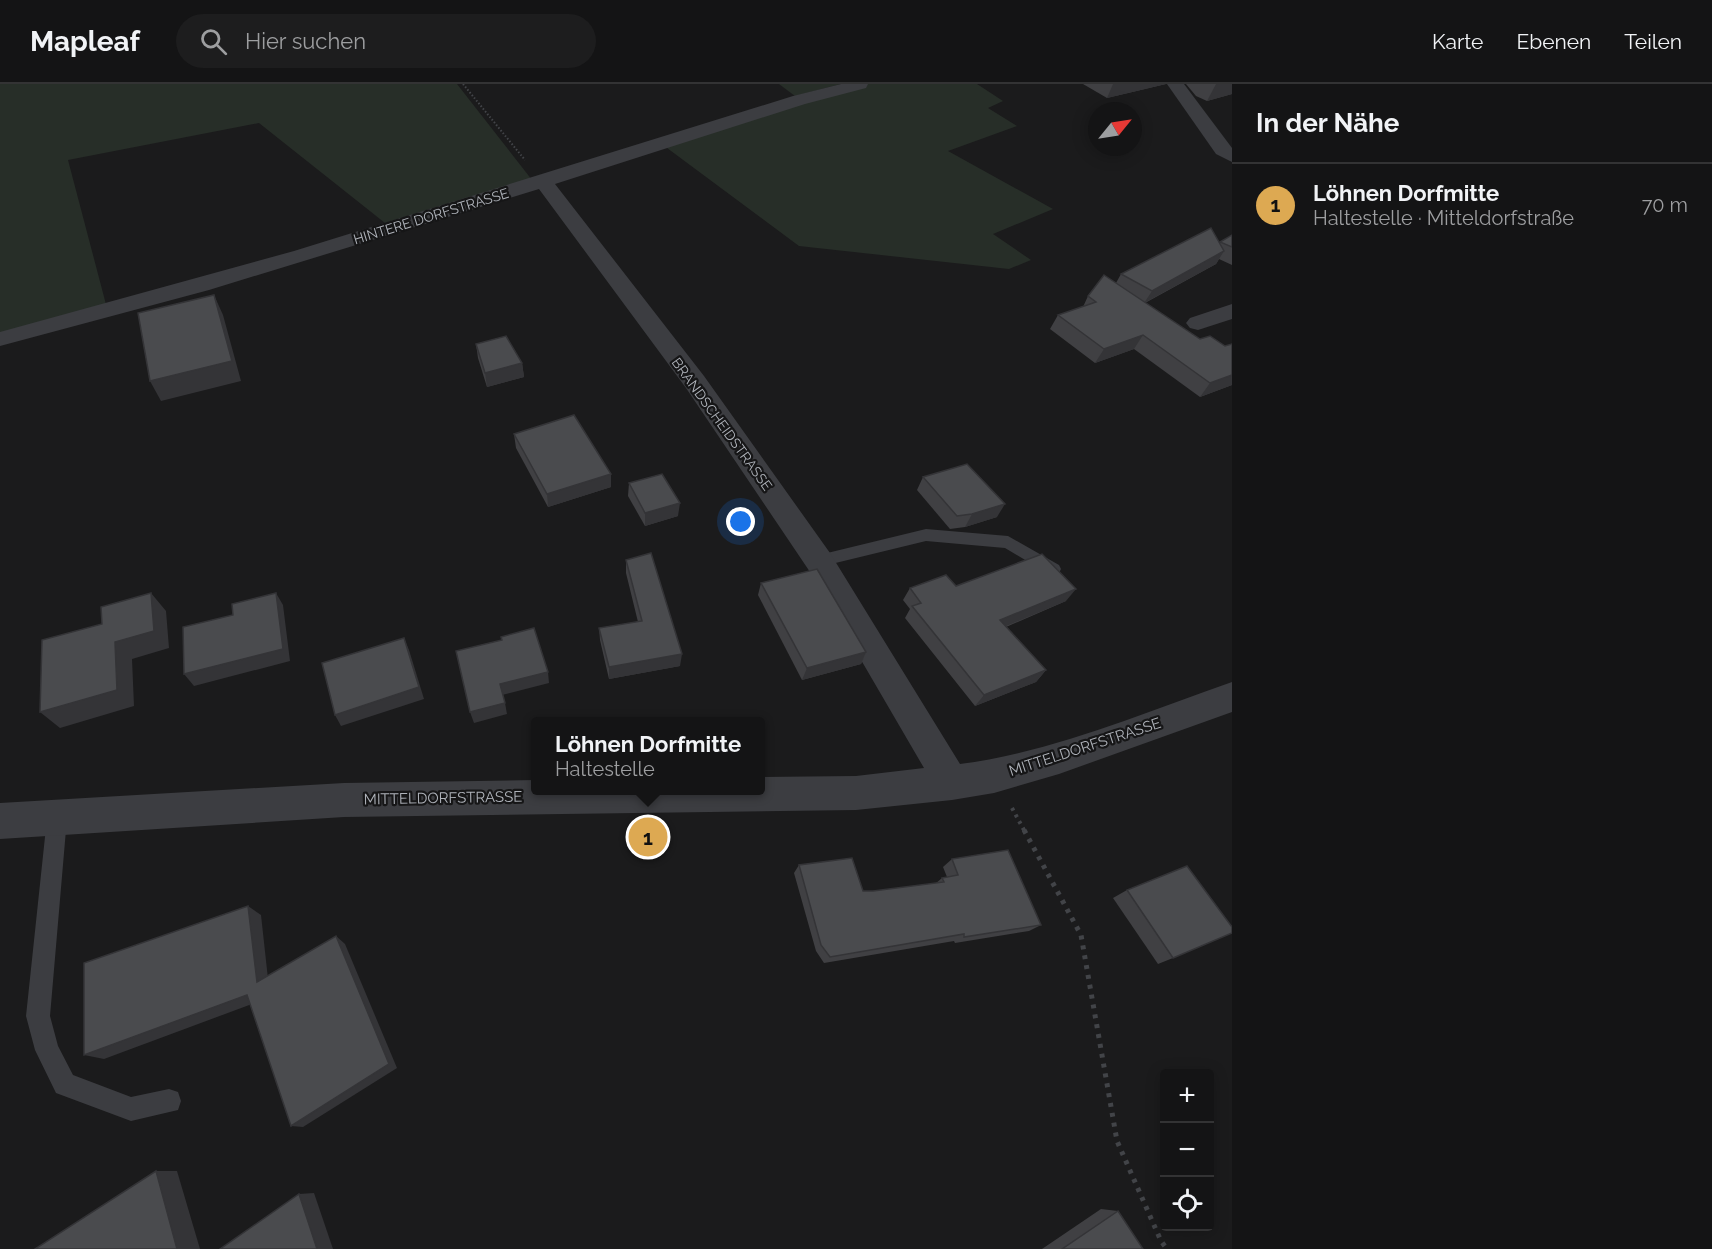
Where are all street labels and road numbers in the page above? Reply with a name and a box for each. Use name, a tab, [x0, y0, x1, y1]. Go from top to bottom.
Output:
street label: HINTERE DORFSTRASSE	[351, 185, 511, 247]
street label: BRANDSCHEIDSTRASSE	[668, 355, 776, 493]
street label: MITTELDORFSTRASSE	[1007, 714, 1163, 780]
street label: MITTELDORFSTRASSE	[363, 788, 523, 808]

